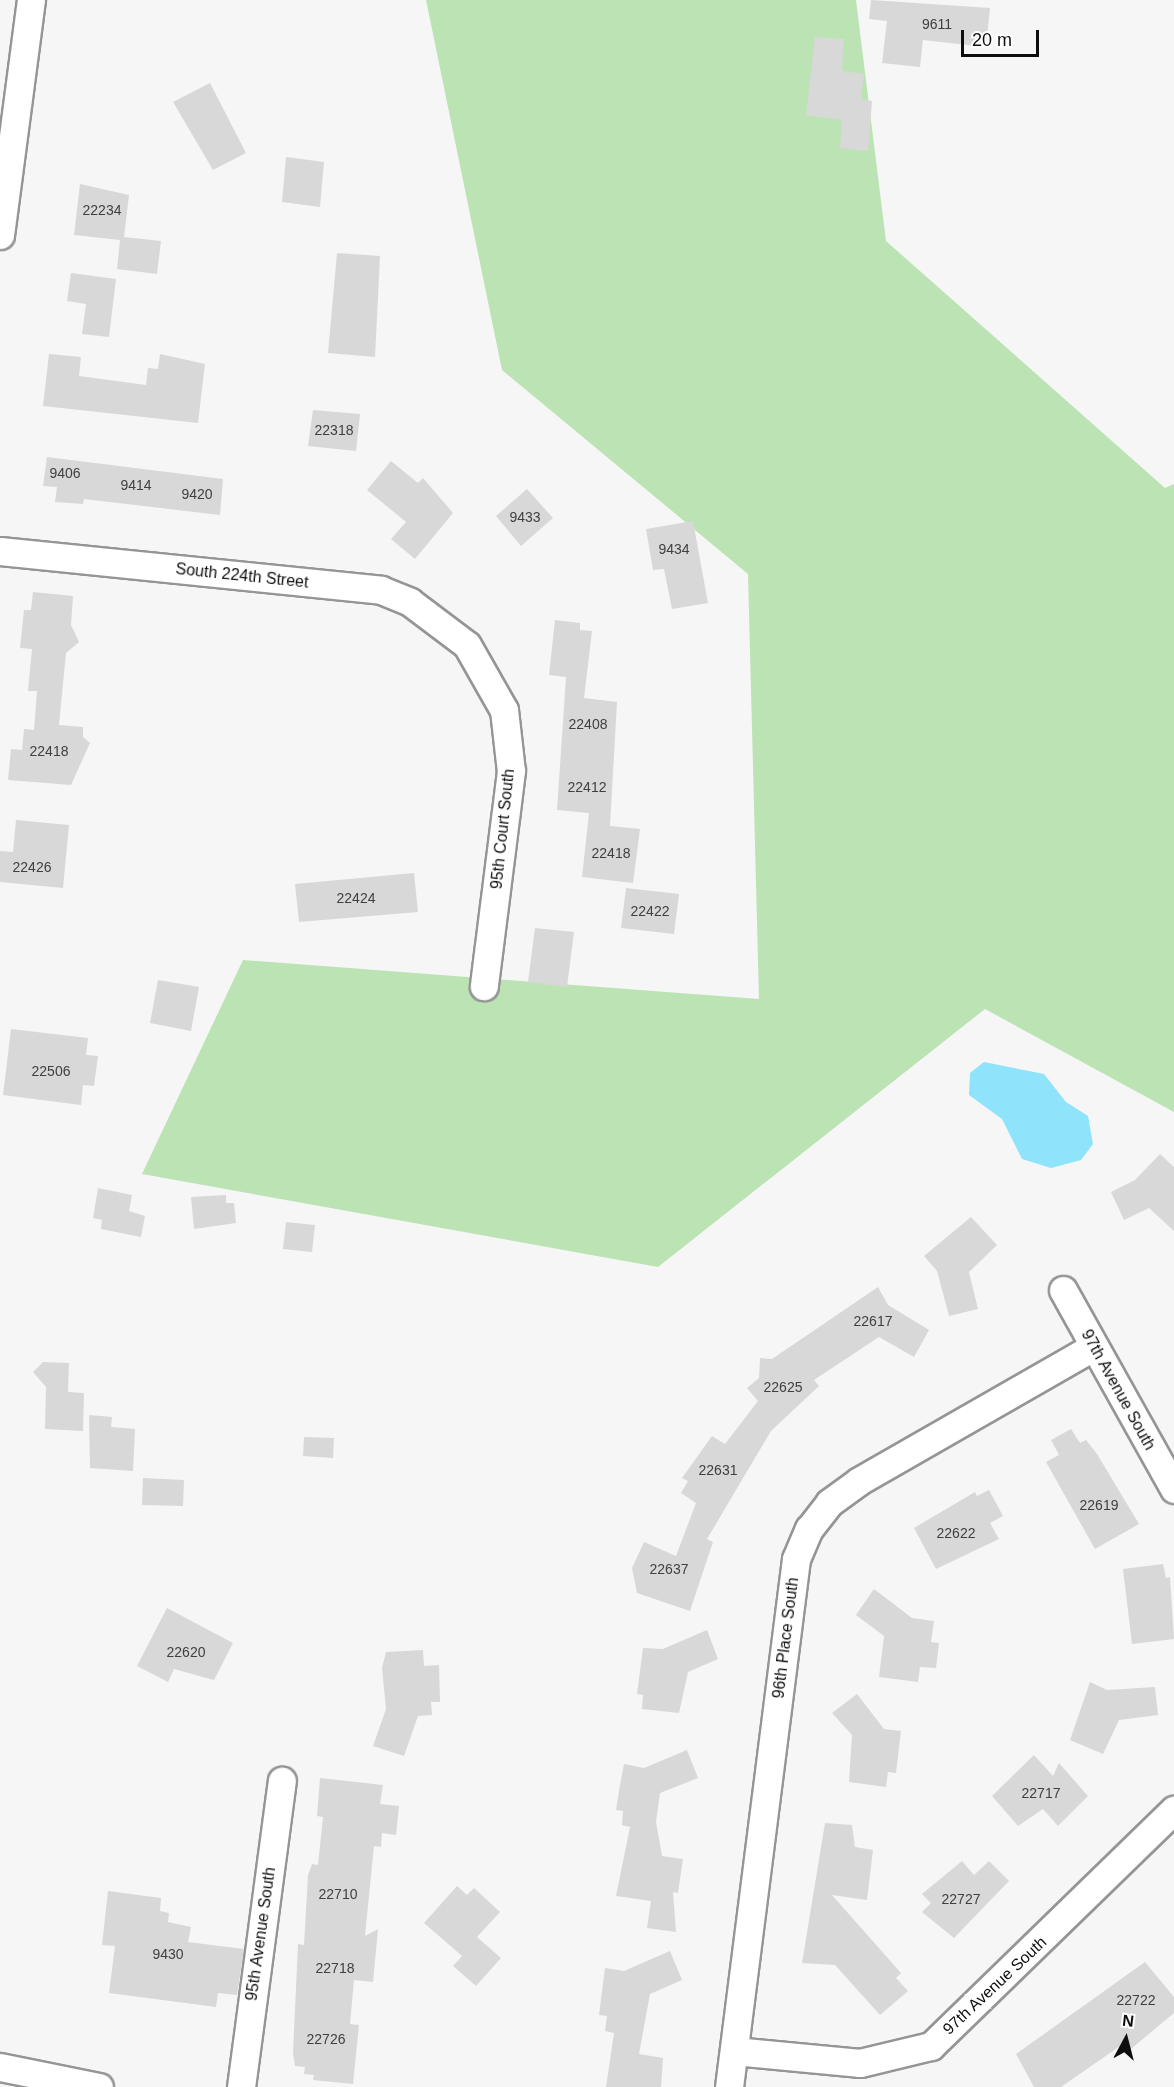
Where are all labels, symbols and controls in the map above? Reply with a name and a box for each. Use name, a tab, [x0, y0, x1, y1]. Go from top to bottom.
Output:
house number: 9611	[922, 16, 952, 32]
scale bar	[964, 18, 1042, 56]
text: 20 m	[972, 30, 1012, 50]
house number: 22234	[83, 202, 121, 218]
house number: 22318	[315, 422, 353, 438]
house number: 9406	[49, 465, 81, 481]
house number: 9414	[120, 477, 152, 493]
house number: 9420	[181, 486, 213, 502]
house number: 9433	[509, 509, 541, 525]
house number: 9434	[658, 541, 690, 557]
street label: South 224th Street	[175, 559, 309, 593]
house number: 22408	[569, 716, 607, 732]
house number: 22418	[30, 743, 68, 759]
street label: 95th Court South	[487, 768, 519, 890]
house number: 22412	[568, 779, 606, 795]
house number: 22418	[592, 845, 630, 861]
house number: 22426	[13, 859, 51, 875]
house number: 22424	[337, 890, 375, 906]
house number: 22422	[631, 903, 669, 919]
house number: 22506	[32, 1063, 70, 1079]
house number: 22617	[854, 1313, 892, 1329]
street label: 97th Avenue South	[1077, 1326, 1159, 1454]
house number: 22625	[764, 1379, 802, 1395]
house number: 22631	[699, 1462, 737, 1478]
house number: 22619	[1080, 1497, 1118, 1513]
house number: 22622	[937, 1525, 975, 1541]
house number: 22637	[650, 1561, 688, 1577]
street label: 96th Place South	[769, 1576, 803, 1700]
house number: 22620	[167, 1644, 205, 1660]
house number: 22717	[1022, 1785, 1060, 1801]
street label: 95th Avenue South	[242, 1865, 280, 2003]
house number: 22710	[319, 1886, 357, 1902]
house number: 22727	[942, 1891, 980, 1907]
street label: 97th Avenue South	[939, 1933, 1051, 2039]
house number: 9430	[152, 1946, 184, 1962]
house number: 22718	[316, 1960, 354, 1976]
house number: 22722	[1117, 1992, 1155, 2008]
north arrow	[1096, 2009, 1156, 2069]
text: N	[1121, 2011, 1135, 2030]
house number: 22726	[307, 2031, 345, 2047]

